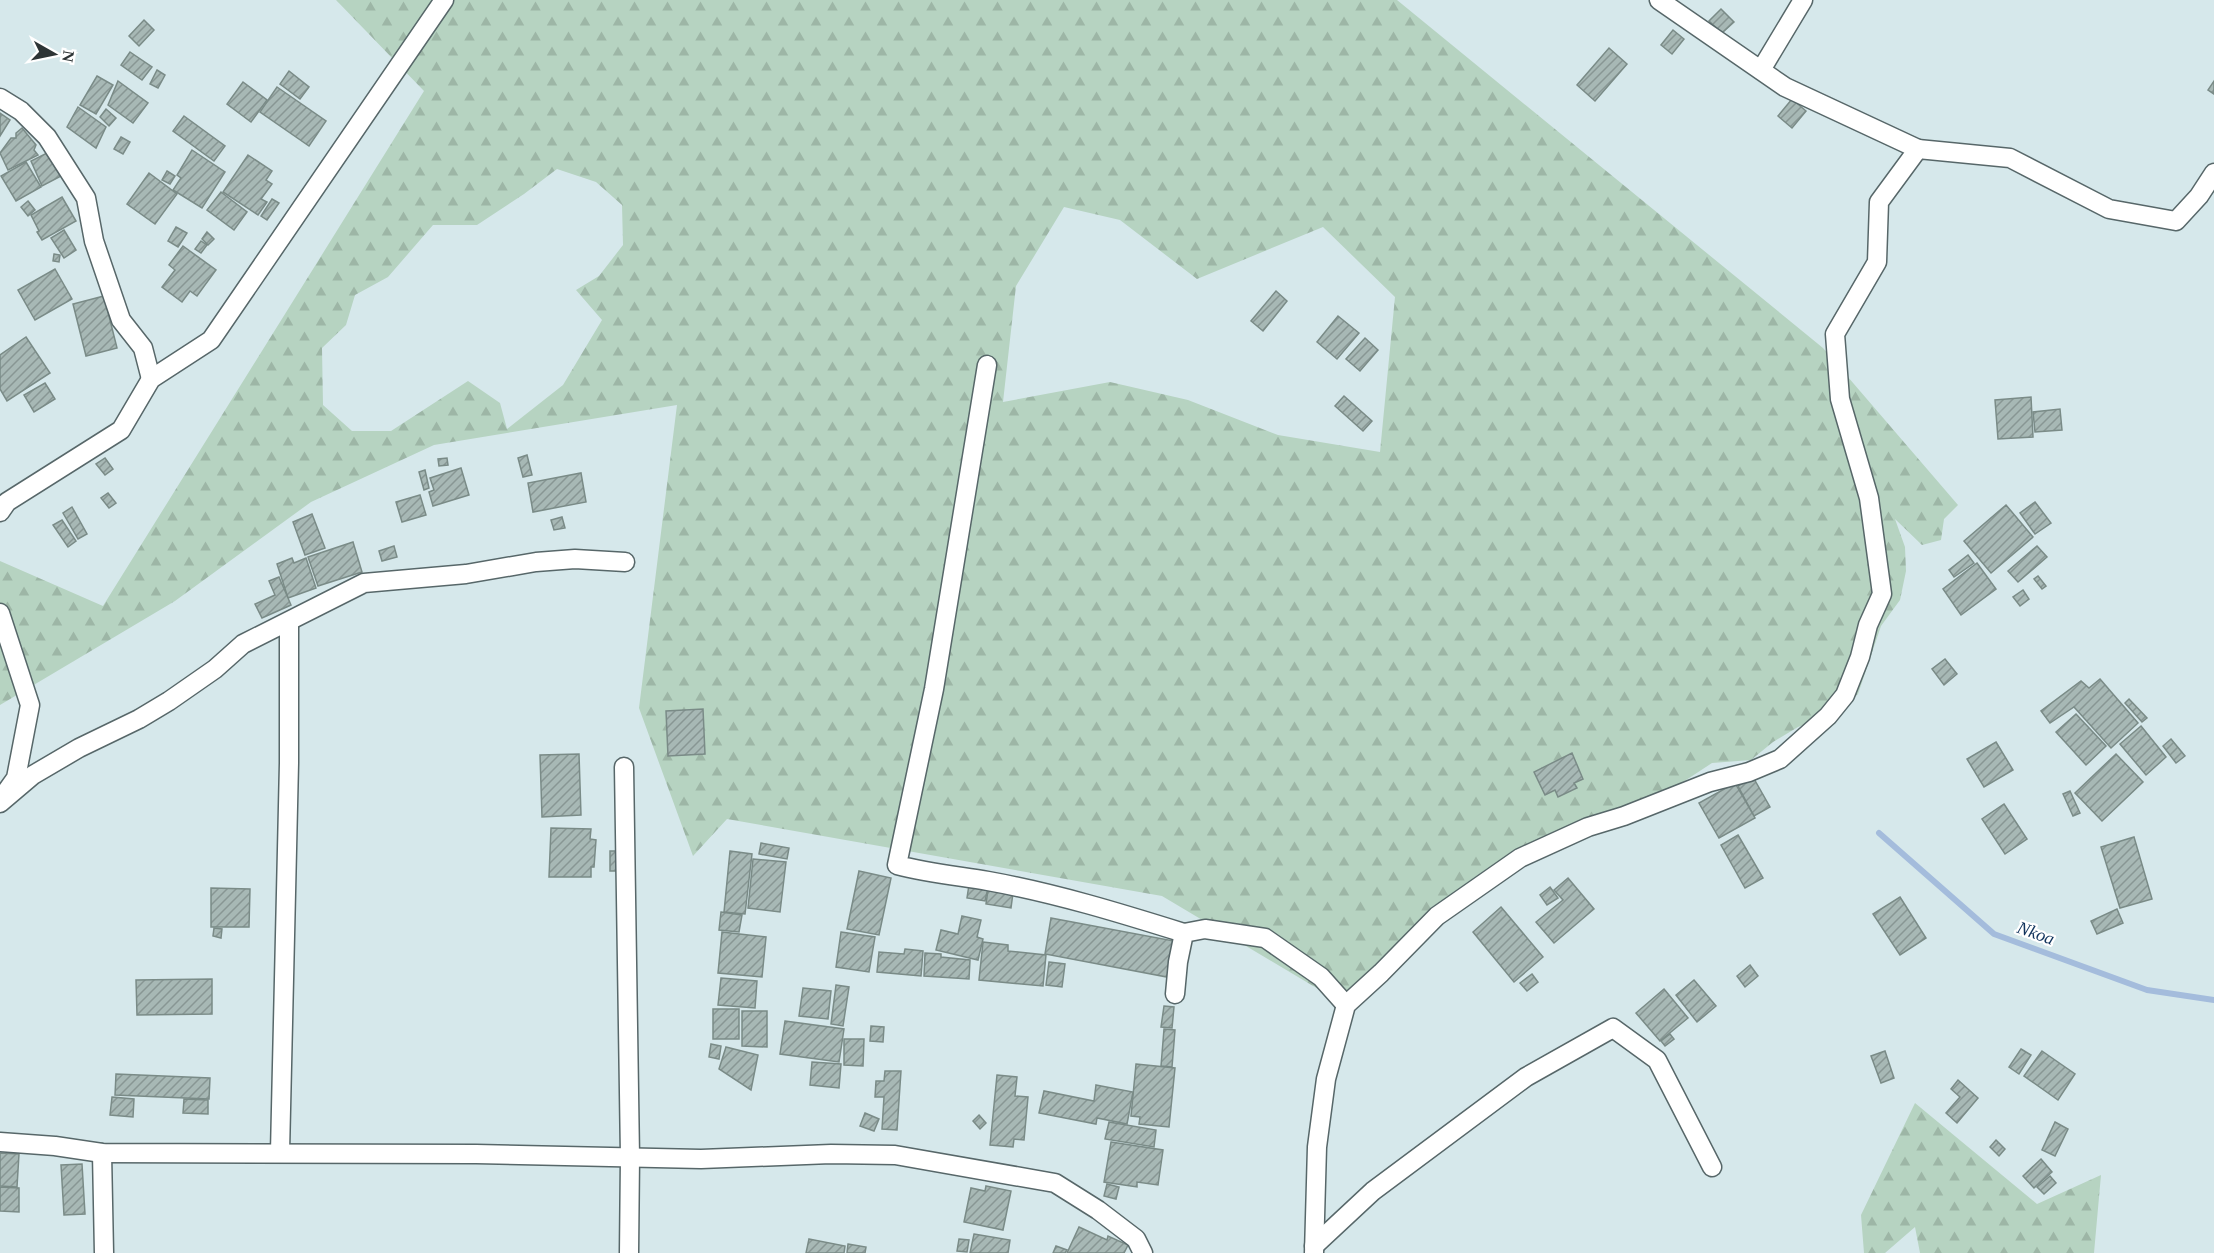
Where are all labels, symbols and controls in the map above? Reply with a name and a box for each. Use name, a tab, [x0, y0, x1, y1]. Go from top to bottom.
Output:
north arrow	[24, 24, 84, 84]
text: N	[59, 49, 78, 64]
water label: Nkoa	[2014, 917, 2057, 949]

